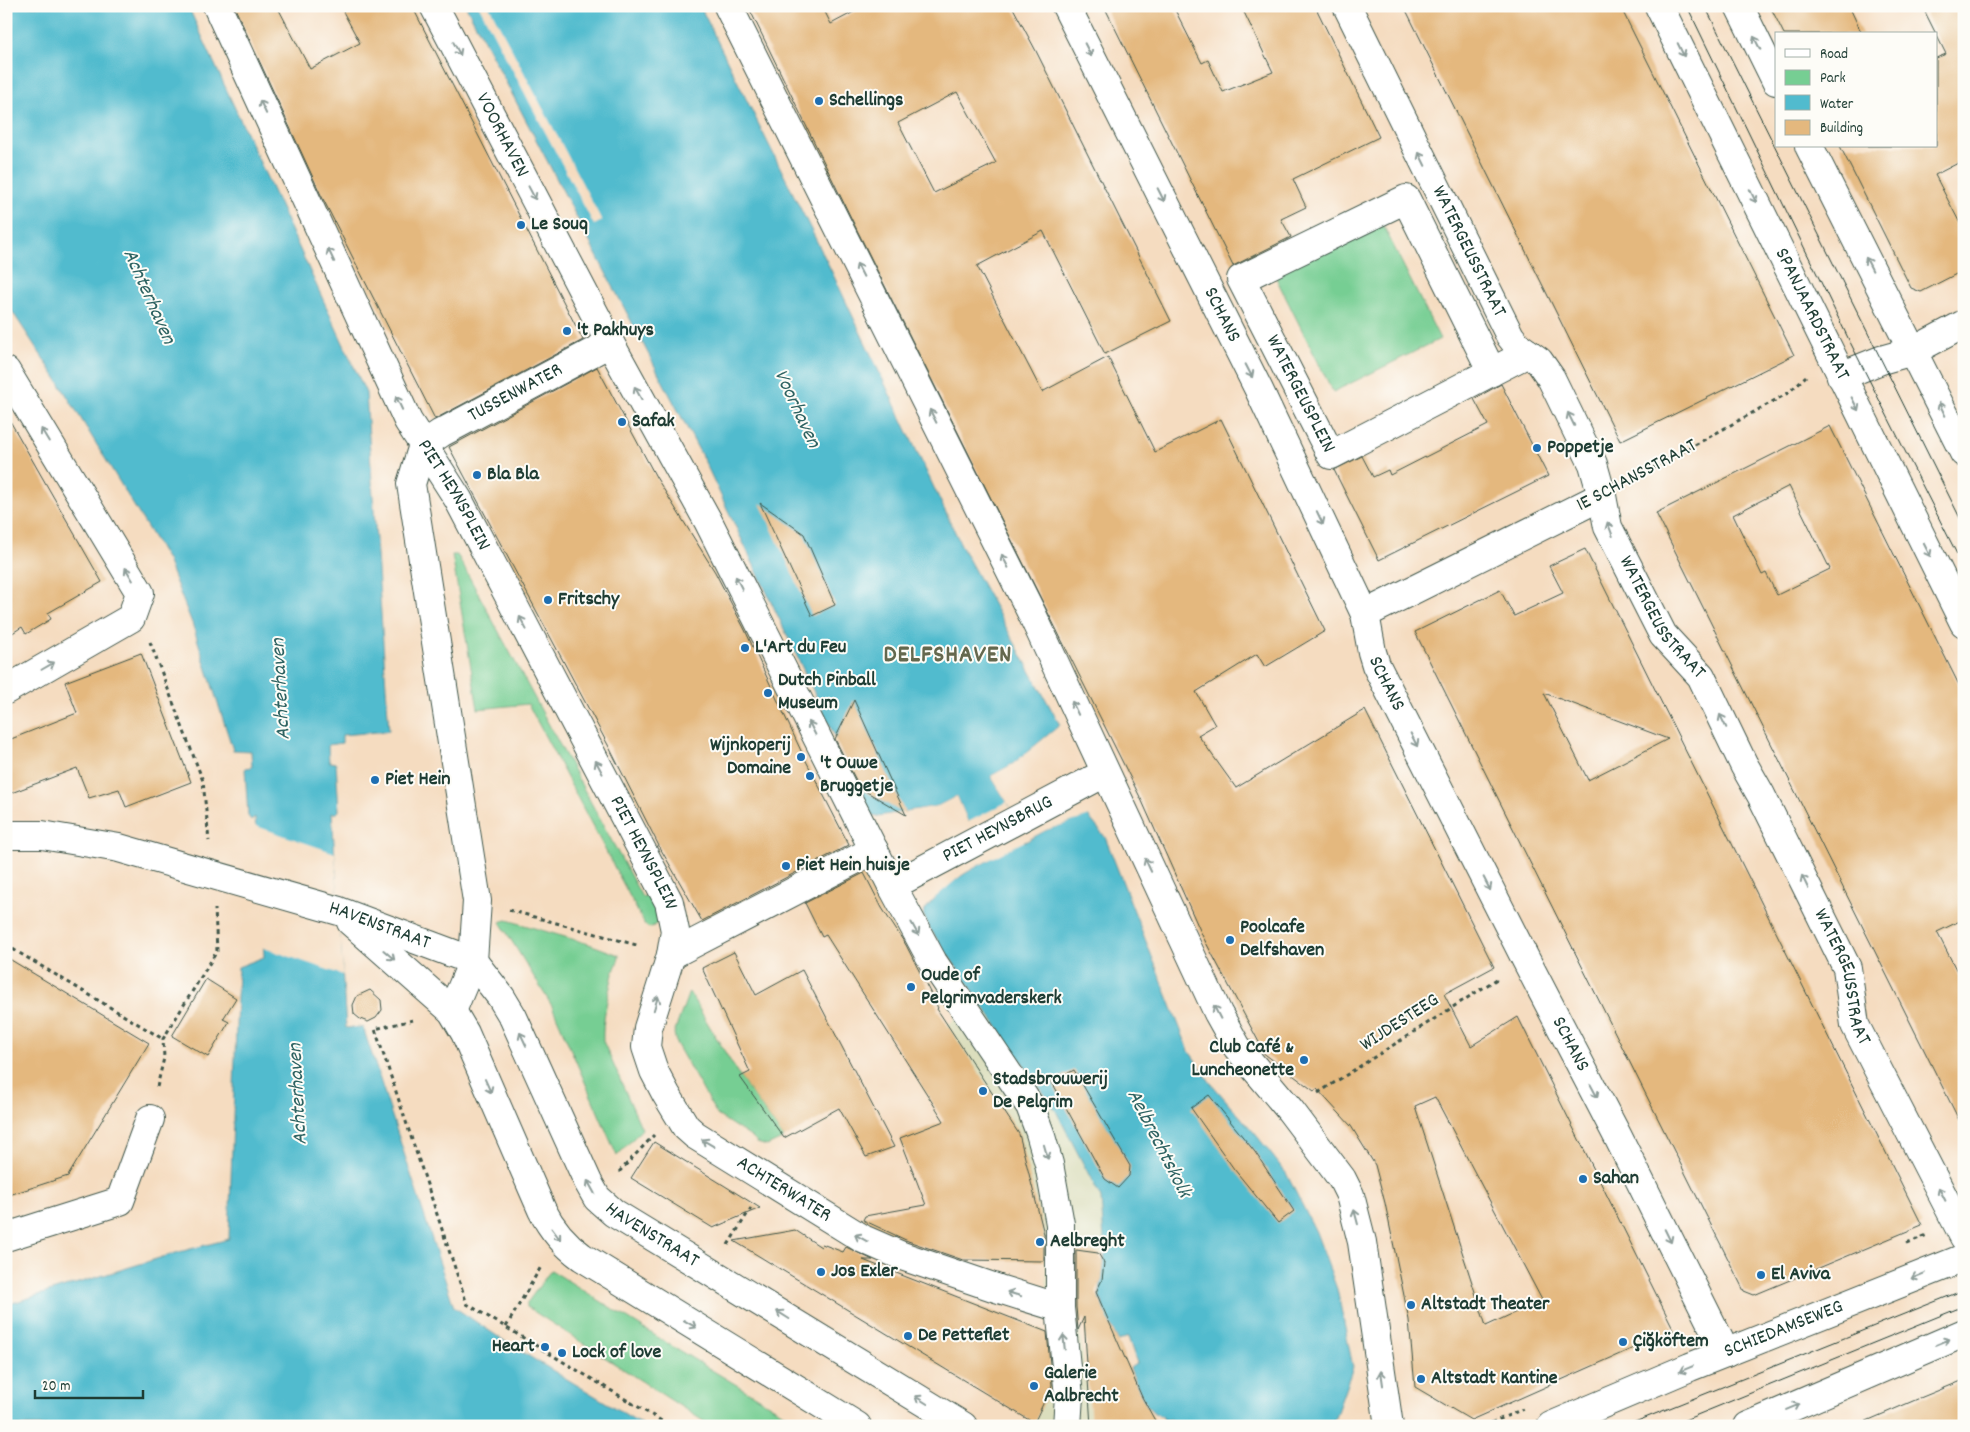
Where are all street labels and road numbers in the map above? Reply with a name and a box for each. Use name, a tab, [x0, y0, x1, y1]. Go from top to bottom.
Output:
street label: VOORHAVEN	[468, 88, 535, 183]
street label: WATERGEUSSTRAAT	[1424, 181, 1513, 322]
street label: SPANJAARDSTRAAT	[1767, 243, 1856, 385]
street label: SCHANS	[1196, 283, 1247, 348]
street label: WATERGEUSPLEIN	[1258, 330, 1342, 458]
street label: TUSSENWATER	[463, 357, 568, 430]
street label: 1E SCHANSSTRAAT	[1572, 432, 1702, 520]
street label: PIET HEYNSPLEIN	[410, 434, 497, 556]
street label: WATERGEUSSTRAAT	[1611, 551, 1712, 686]
street label: SCHANS	[1360, 653, 1411, 716]
street label: PIET HEYNSBRUG	[938, 789, 1058, 871]
street label: PIET HEYNSPLEIN	[602, 791, 684, 912]
street label: HAVENSTRAAT	[325, 895, 434, 958]
street label: WATERGEUSSTRAAT	[1806, 904, 1877, 1051]
street label: WIJDESTEEG	[1355, 987, 1445, 1059]
street label: SCHANS	[1544, 1012, 1596, 1077]
street label: ACHTERWATER	[731, 1150, 836, 1230]
street label: HAVENSTRAAT	[598, 1196, 704, 1275]
street label: SCHIEDAMSEWEG	[1720, 1293, 1847, 1366]

